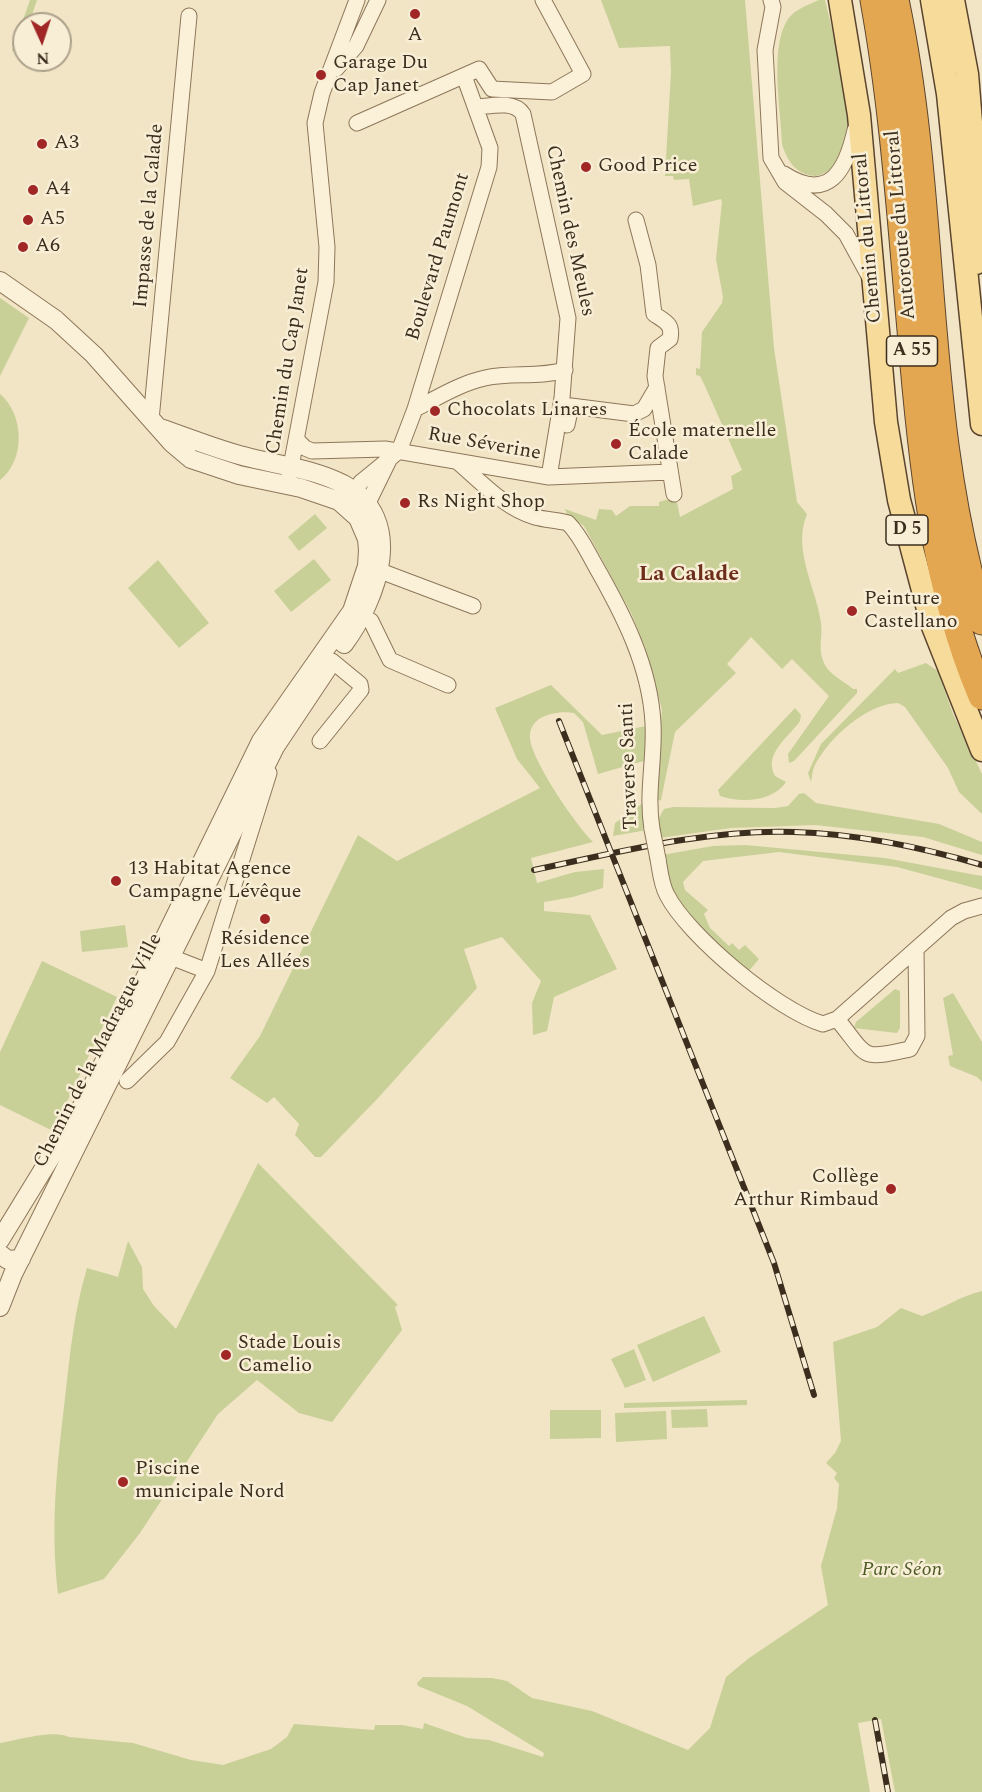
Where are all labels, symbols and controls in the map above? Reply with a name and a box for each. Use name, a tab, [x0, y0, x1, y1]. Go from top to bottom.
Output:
marker: A	[408, 7, 422, 21]
north arrow	[12, 12, 72, 72]
place label: A	[408, 24, 422, 48]
text: N	[36, 46, 50, 70]
place label: Garage Du Cap Janet	[333, 52, 428, 99]
marker: Garage Du Cap Janet	[314, 68, 328, 82]
street label: Impasse de la Calade	[130, 123, 170, 309]
street label: Autoroute du Littoral	[882, 129, 922, 321]
place label: A3	[54, 132, 79, 156]
marker: A3	[35, 137, 49, 151]
street label: Chemin des Meules	[539, 143, 599, 319]
street label: Chemin du Littoral	[850, 152, 888, 324]
place label: Good Price	[598, 155, 697, 179]
marker: Good Price	[579, 160, 593, 174]
street label: Boulevard Paumont	[402, 170, 476, 344]
place label: A4	[45, 178, 70, 202]
marker: A4	[26, 183, 40, 197]
place label: A5	[40, 208, 65, 232]
marker: A5	[21, 213, 35, 227]
place label: A6	[35, 235, 60, 259]
marker: A6	[16, 240, 30, 254]
street label: Chemin du Cap Janet	[262, 266, 316, 456]
road number: A 55	[886, 336, 938, 366]
place label: Chocolats Linares	[447, 399, 607, 423]
marker: Chocolats Linares	[428, 404, 442, 418]
place label: École maternelle Calade	[628, 420, 776, 467]
street label: Rue Séverine	[425, 423, 543, 467]
marker: École maternelle Calade	[609, 437, 623, 451]
place label: Rs Night Shop	[417, 491, 545, 515]
marker: Rs Night Shop	[398, 496, 412, 510]
road number: D 5	[886, 515, 928, 545]
district label: La Calade	[639, 563, 739, 589]
place label: Peinture Castellano	[864, 588, 957, 635]
marker: Peinture Castellano	[845, 604, 859, 618]
street label: Traverse Santi	[616, 702, 644, 830]
place label: 13 Habitat Agence Campagne Lévêque	[128, 858, 301, 905]
marker: 13 Habitat Agence Campagne Lévêque	[109, 874, 123, 888]
marker: Résidence Les Allées	[258, 912, 272, 926]
place label: Résidence Les Allées	[220, 928, 310, 975]
street label: Chemin de la Madrague Ville	[29, 930, 169, 1172]
place label: Collège Arthur Rimbaud	[733, 1166, 879, 1213]
marker: Collège Arthur Rimbaud	[884, 1182, 898, 1196]
place label: Stade Louis Camelio	[238, 1332, 341, 1379]
marker: Stade Louis Camelio	[219, 1348, 233, 1362]
place label: Piscine municipale Nord	[135, 1458, 285, 1505]
marker: Piscine municipale Nord	[116, 1475, 130, 1489]
park label: Parc Séon	[862, 1559, 942, 1583]

